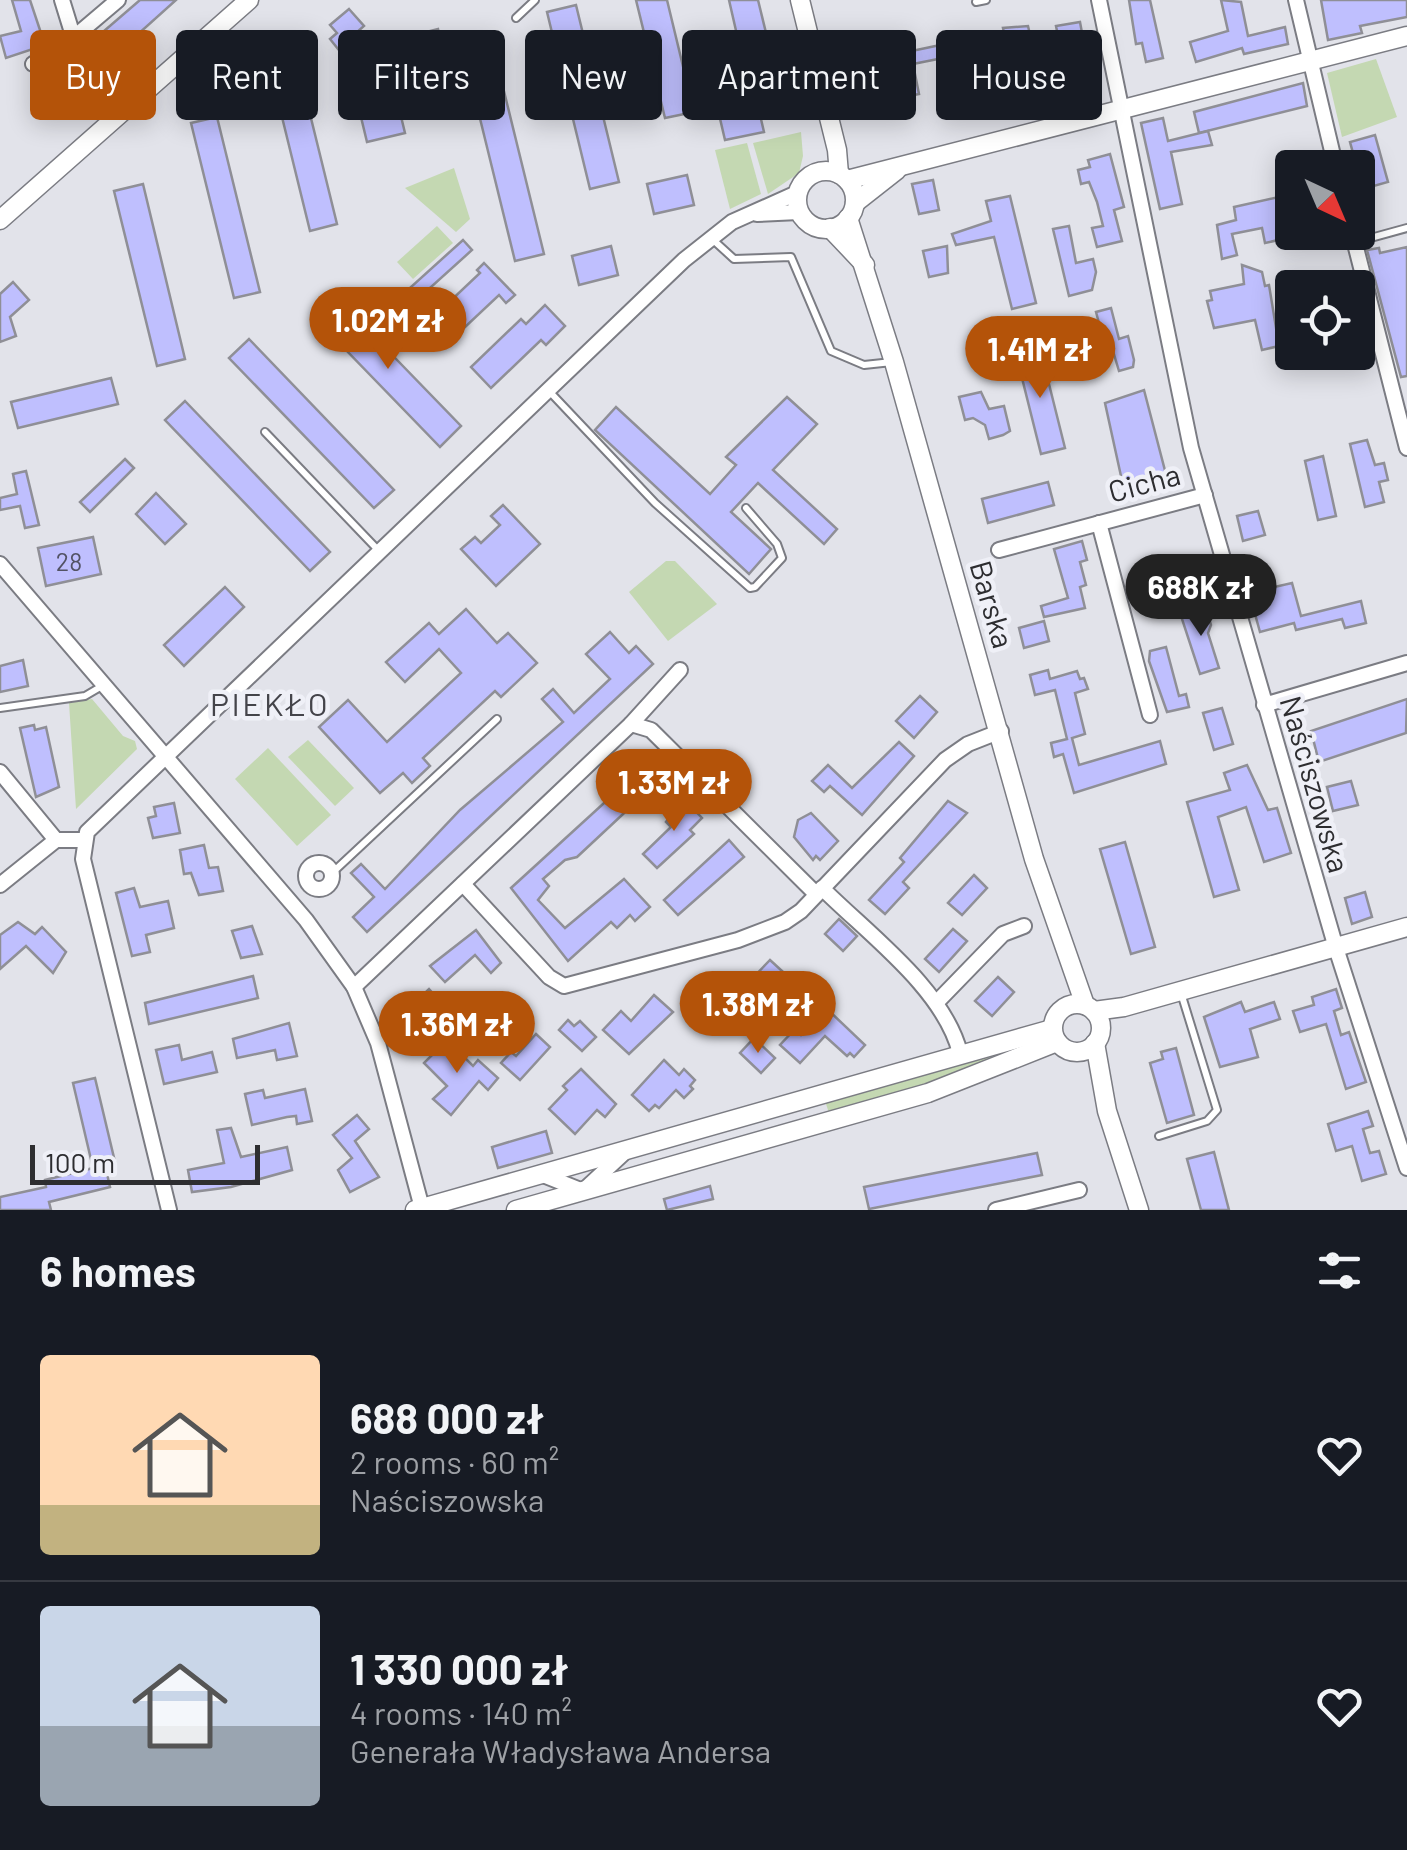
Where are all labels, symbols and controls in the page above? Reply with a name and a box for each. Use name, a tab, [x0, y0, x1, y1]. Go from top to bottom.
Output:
chip: Buy	[30, 30, 156, 120]
chip: Rent	[176, 30, 318, 120]
chip: Filters	[338, 30, 505, 120]
chip: New	[525, 30, 662, 120]
chip: Apartment	[682, 30, 916, 120]
chip: House	[936, 30, 1102, 120]
north arrow	[1275, 150, 1375, 250]
map controls	[1275, 150, 1375, 370]
button: locate	[1275, 270, 1375, 370]
pin: 1.02M zł	[285, 287, 491, 372]
text: 1.02M zł	[331, 300, 445, 338]
pin: 1.41M zł	[937, 316, 1143, 401]
text: 1.41M zł	[987, 329, 1093, 367]
street label: Cicha	[1104, 455, 1184, 509]
house number: 28	[56, 546, 82, 576]
pin: 688K zł	[1109, 554, 1293, 639]
street label: Barska	[963, 556, 1023, 652]
text: 688K zł	[1148, 567, 1254, 605]
district label: PIEKŁO	[210, 684, 330, 722]
street label: Naściszowska	[1274, 691, 1358, 877]
pin: 1.33M zł	[571, 749, 777, 834]
text: 1.33M zł	[618, 762, 730, 800]
pin: 1.38M zł	[655, 971, 861, 1056]
text: 1.38M zł	[702, 984, 814, 1022]
pin: 1.36M zł	[354, 991, 560, 1076]
text: 1.36M zł	[401, 1004, 513, 1042]
scale bar	[30, 1140, 260, 1184]
text: 100 m	[45, 1145, 115, 1179]
icon: filters	[1312, 1243, 1367, 1298]
text: 6 homes	[40, 1245, 196, 1295]
text: 688 000 zł	[350, 1392, 544, 1442]
icon: home	[120, 1395, 240, 1515]
icon: heart	[1312, 1428, 1367, 1483]
text: 2 rooms · 60 m²	[350, 1442, 559, 1480]
text: Naściszowska	[350, 1480, 544, 1518]
text: 1 330 000 zł	[350, 1643, 569, 1693]
icon: home	[120, 1646, 240, 1766]
icon: heart	[1312, 1679, 1367, 1734]
text: 4 rooms · 140 m²	[350, 1693, 572, 1731]
text: Generała Władysława Andersa	[350, 1731, 771, 1769]

